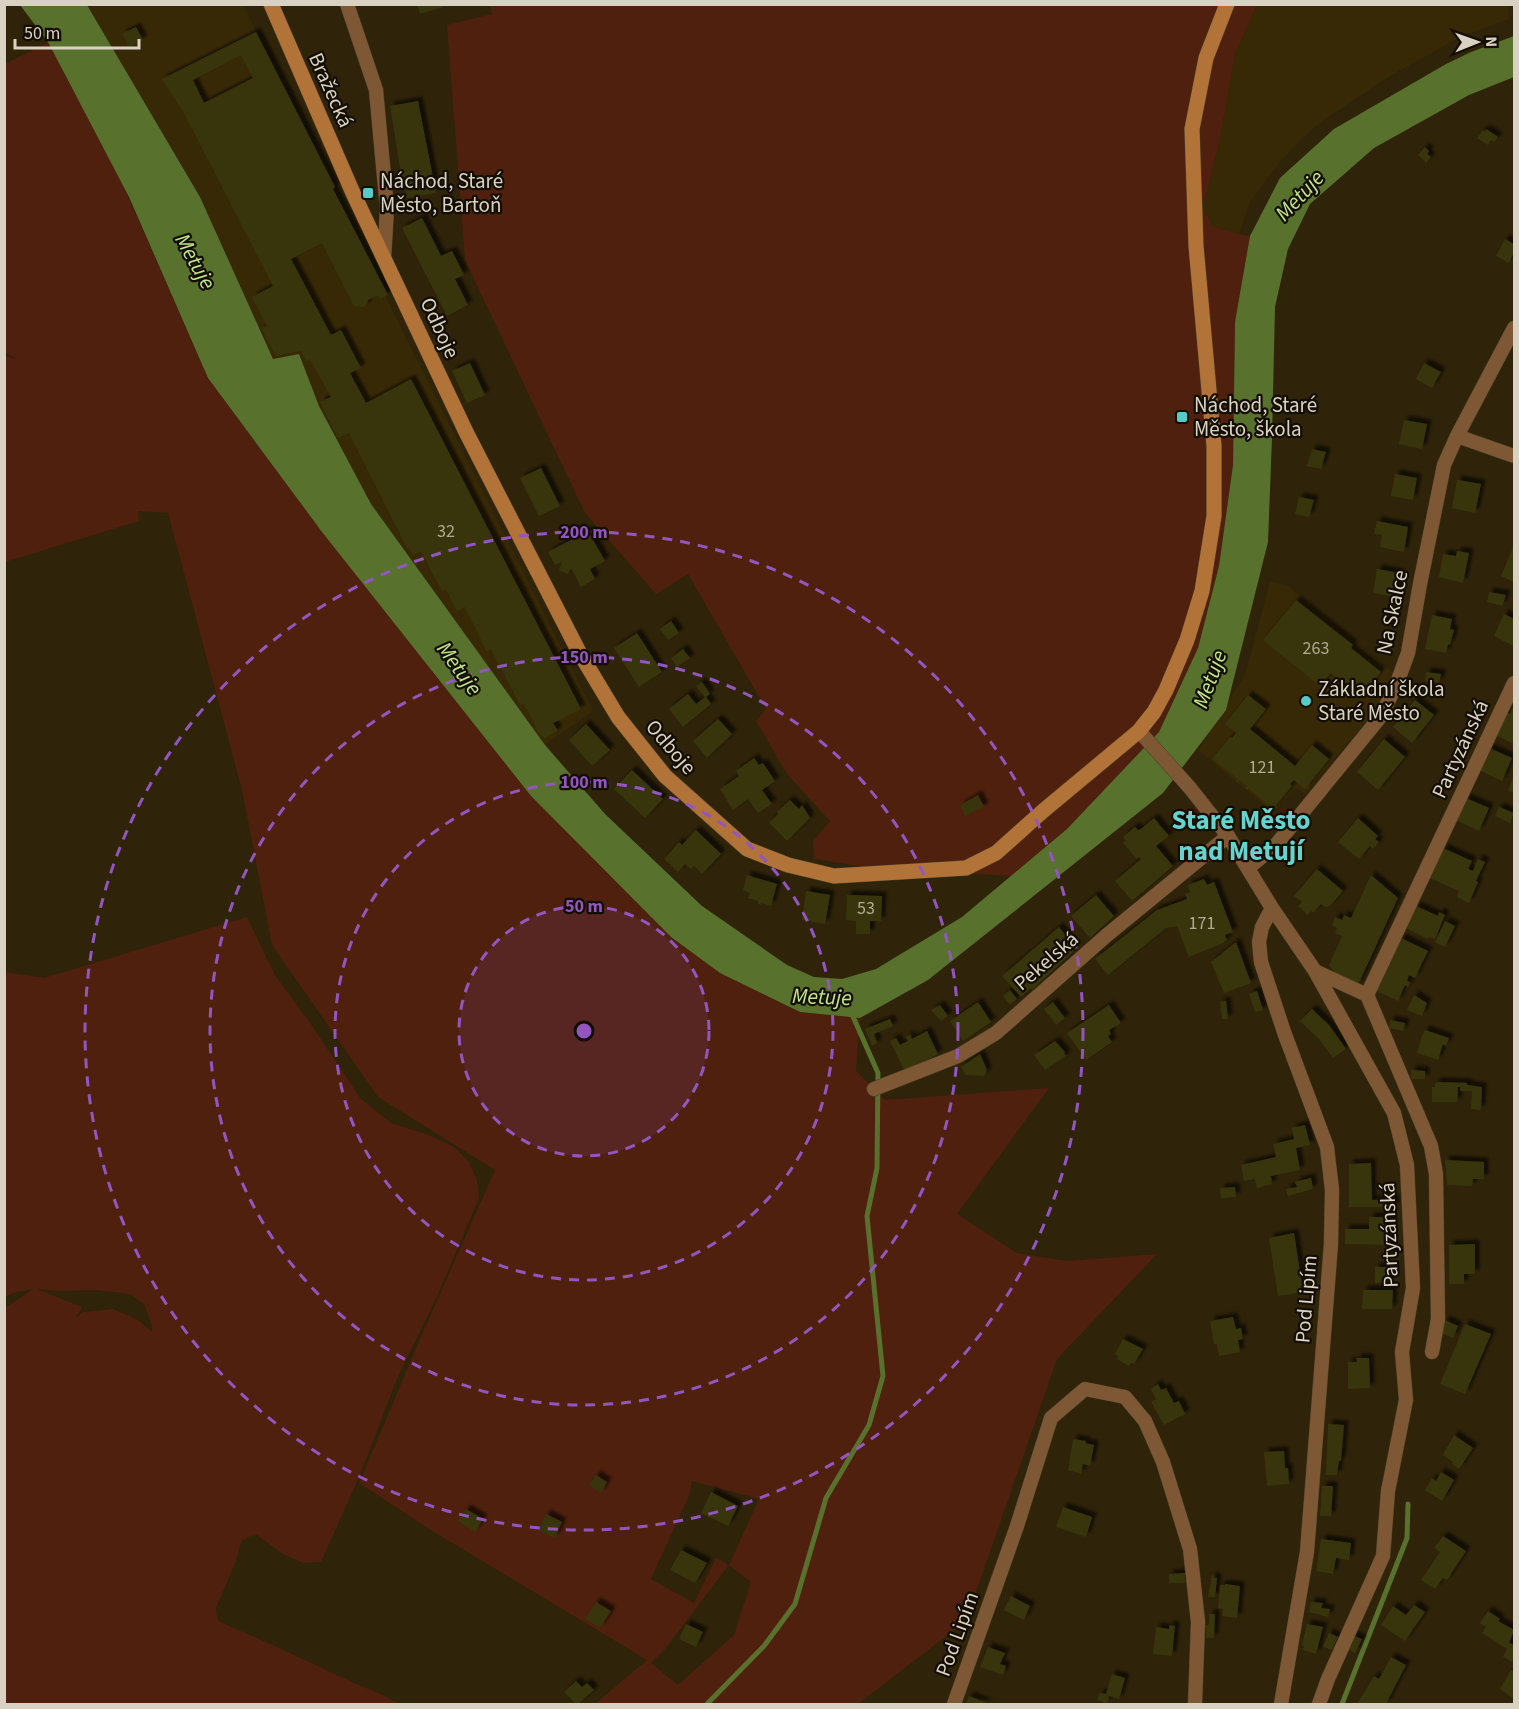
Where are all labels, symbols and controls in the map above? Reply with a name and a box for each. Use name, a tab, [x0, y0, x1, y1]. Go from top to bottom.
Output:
scale bar	[15, 12, 140, 50]
north arrow	[1447, 12, 1507, 72]
text: 50 m	[24, 21, 60, 46]
text: N	[1480, 36, 1502, 47]
street label: Bražecká	[301, 48, 361, 132]
water label: Metuje	[1268, 163, 1332, 228]
place label: Náchod, Staré Město, Bartoň	[380, 166, 503, 220]
marker: Náchod, Staré Město, Bartoň	[361, 186, 375, 200]
water label: Metuje	[167, 228, 224, 295]
street label: Odboje	[413, 293, 467, 363]
place label: Náchod, Staré Město, škola	[1194, 390, 1317, 444]
marker: Náchod, Staré Město, škola	[1175, 410, 1189, 424]
house number: 32	[437, 519, 455, 544]
text: 200 m	[560, 520, 608, 545]
street label: Na Skalce	[1368, 567, 1416, 657]
water label: Metuje	[429, 635, 490, 702]
house number: 263	[1303, 636, 1329, 661]
text: 150 m	[560, 645, 608, 670]
water label: Metuje	[1185, 646, 1235, 713]
place label: Základní škola Staré Město	[1318, 674, 1445, 728]
marker: Základní škola Staré Město	[1299, 694, 1313, 708]
street label: Partyzánská	[1424, 695, 1496, 803]
street label: Odboje	[639, 713, 703, 781]
house number: 121	[1249, 755, 1275, 780]
text: 100 m	[560, 770, 608, 795]
district label: Staré Město nad Metují	[1172, 801, 1310, 871]
text: 50 m	[565, 894, 603, 919]
house number: 53	[857, 896, 875, 921]
house number: 171	[1189, 911, 1215, 936]
street label: Pekelská	[1007, 924, 1085, 998]
water label: Metuje	[791, 980, 852, 1014]
centre of rings	[574, 1021, 594, 1041]
street label: Partyzánská	[1372, 1182, 1406, 1288]
street label: Pod Lipím	[1287, 1254, 1325, 1344]
street label: Pod Lipím	[928, 1587, 986, 1681]

